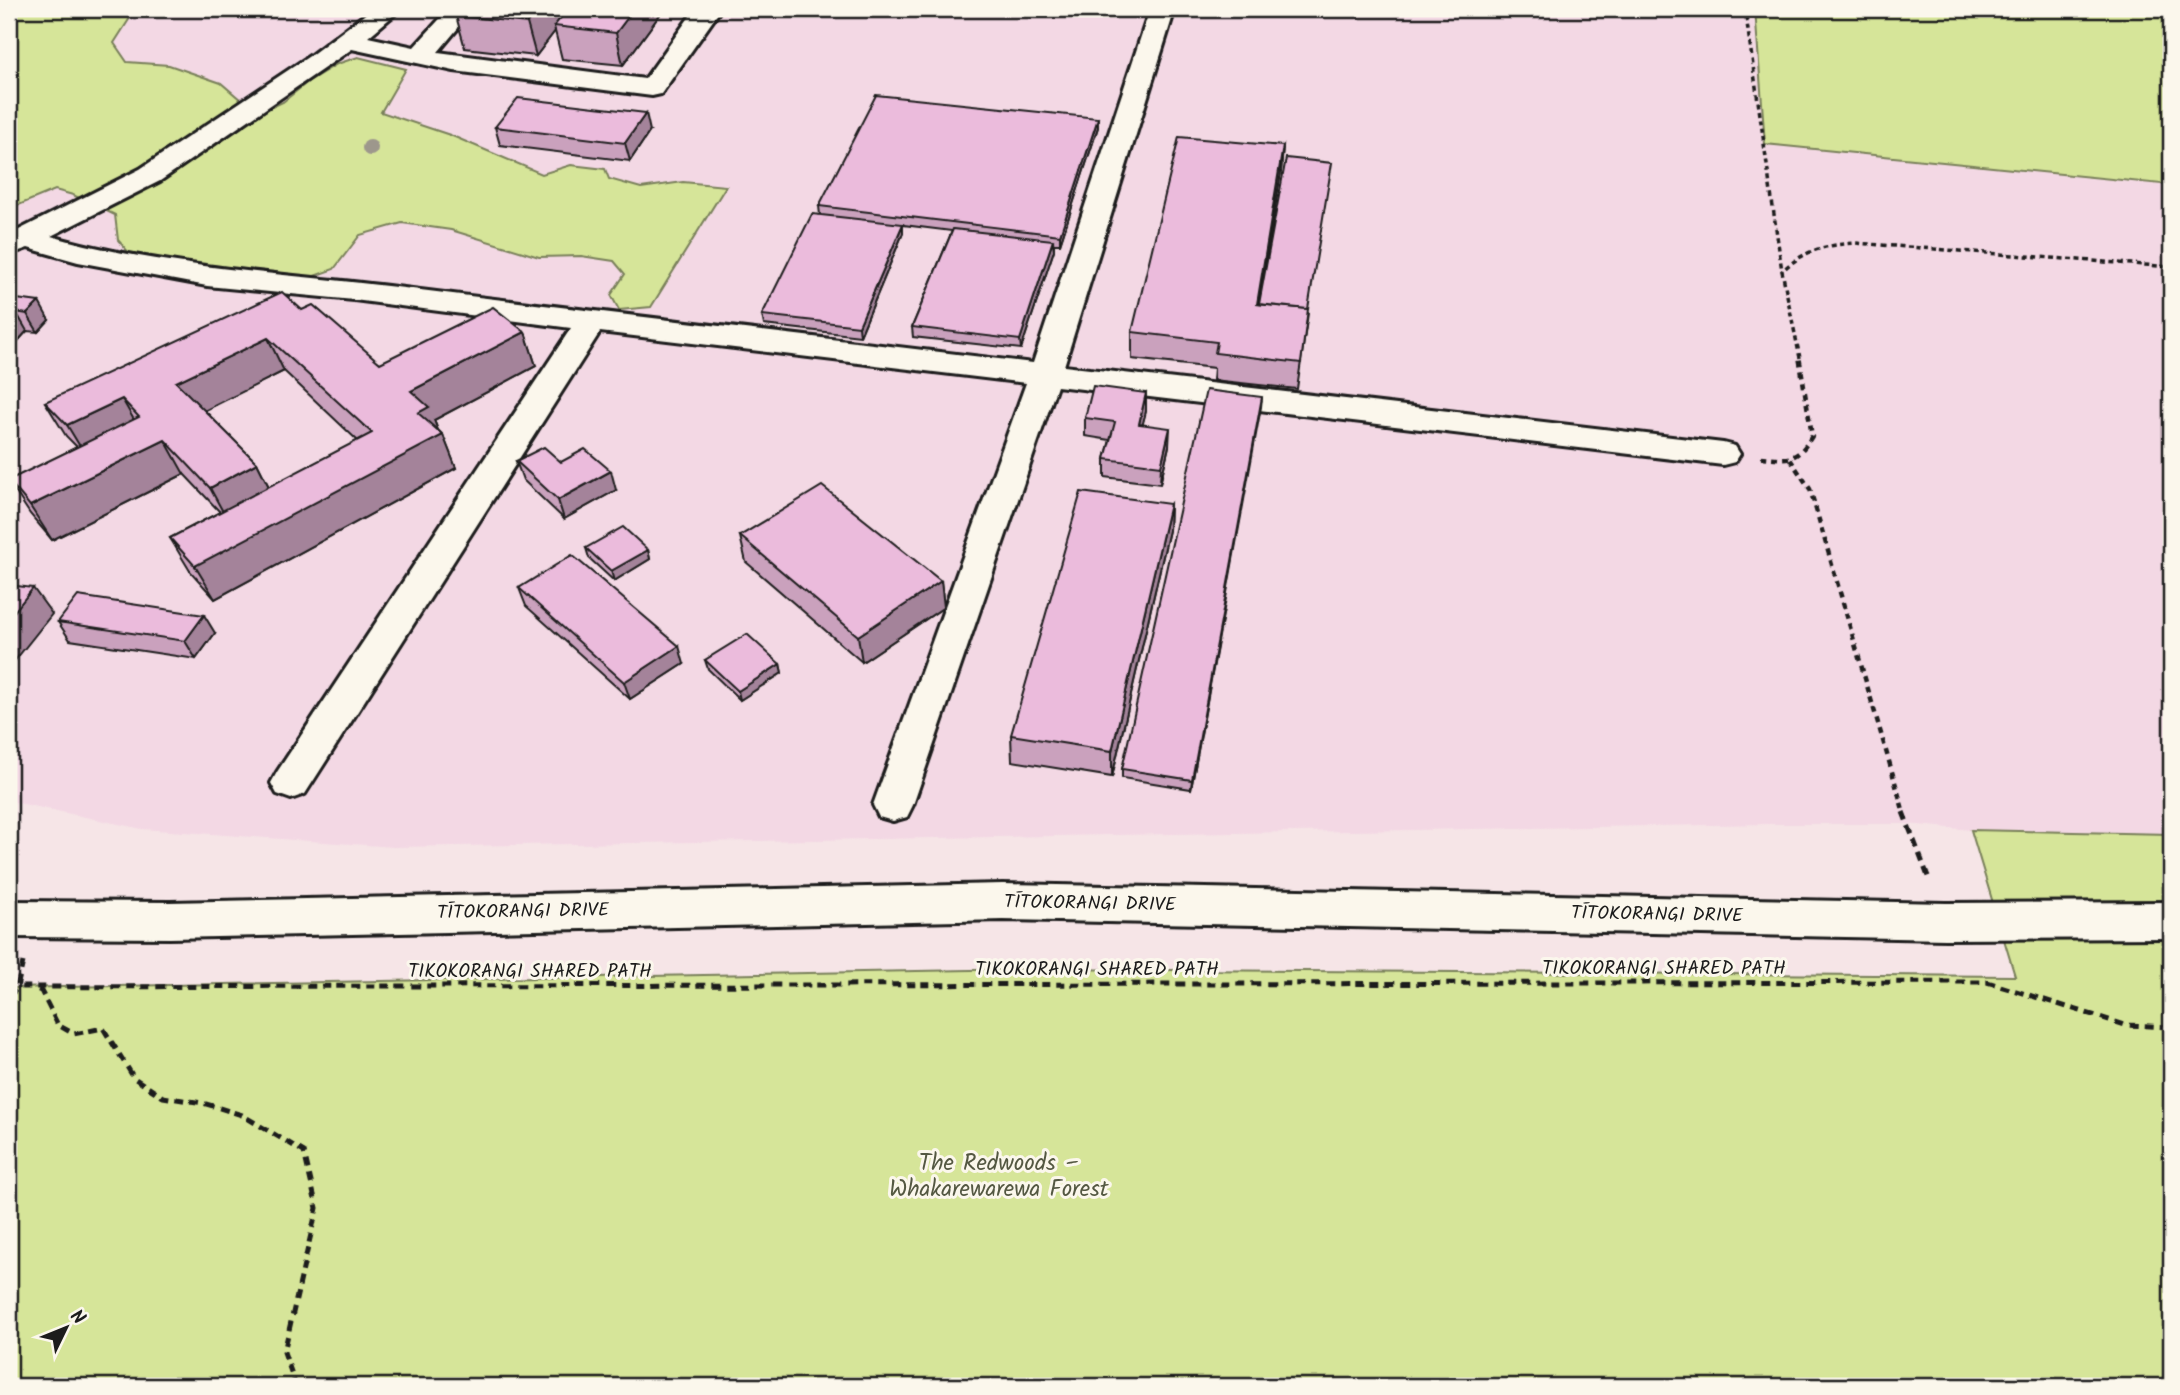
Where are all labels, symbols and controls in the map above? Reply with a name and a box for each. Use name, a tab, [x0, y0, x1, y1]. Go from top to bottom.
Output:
street label: TĪTOKORANGI DRIVE	[1004, 888, 1177, 921]
street label: TĪTOKORANGI DRIVE	[437, 895, 610, 928]
street label: TĪTOKORANGI DRIVE	[1571, 899, 1744, 932]
street label: TIKOKORANGI SHARED PATH	[1542, 954, 1786, 984]
street label: TIKOKORANGI SHARED PATH	[975, 955, 1219, 985]
street label: TIKOKORANGI SHARED PATH	[408, 957, 652, 987]
park label: The Redwoods – Whakarewarewa Forest	[889, 1146, 1110, 1208]
north arrow	[32, 1294, 102, 1364]
text: N	[62, 1303, 92, 1332]

